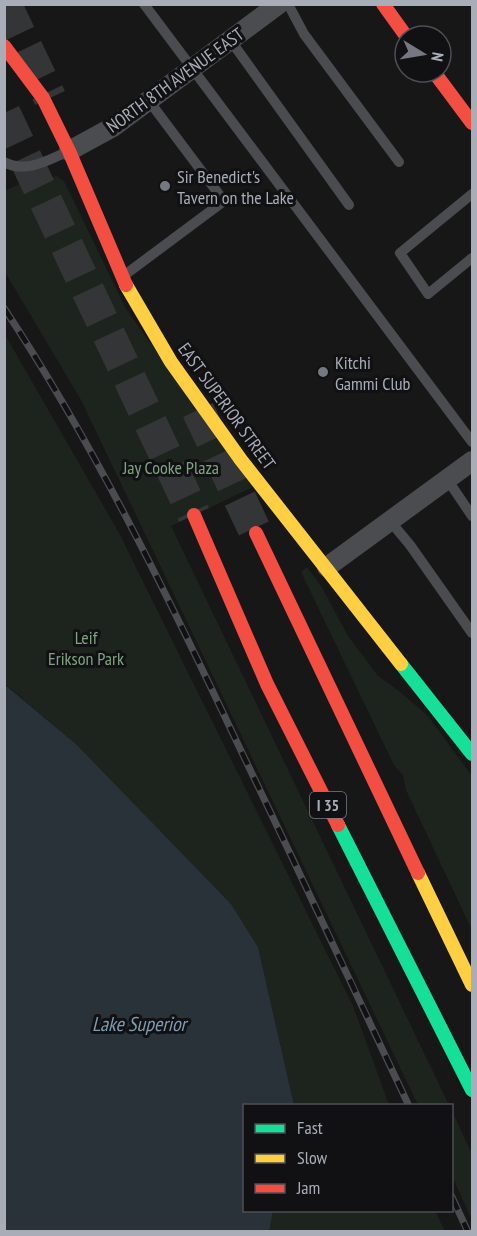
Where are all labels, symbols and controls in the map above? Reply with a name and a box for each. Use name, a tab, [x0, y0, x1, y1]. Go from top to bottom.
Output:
street label: NORTH 8TH AVENUE EAST	[102, 22, 248, 138]
north arrow	[393, 24, 453, 84]
text: N	[427, 51, 448, 63]
place label: Sir Benedict's Tavern on the Lake	[177, 165, 294, 209]
marker: Sir Benedict's Tavern on the Lake	[158, 179, 172, 193]
street label: EAST SUPERIOR STREET	[173, 338, 281, 474]
place label: Kitchi Gammi Club	[335, 351, 410, 395]
marker: Kitchi Gammi Club	[316, 365, 330, 379]
park label: Jay Cooke Plaza	[122, 456, 219, 479]
park label: Leif Erikson Park	[48, 626, 124, 670]
road number: I 35	[310, 792, 346, 818]
water label: Lake Superior	[92, 1011, 189, 1037]
legend	[243, 1104, 453, 1212]
text: Fast	[297, 1116, 323, 1139]
text: Slow	[297, 1146, 328, 1169]
text: Jam	[296, 1176, 320, 1199]

